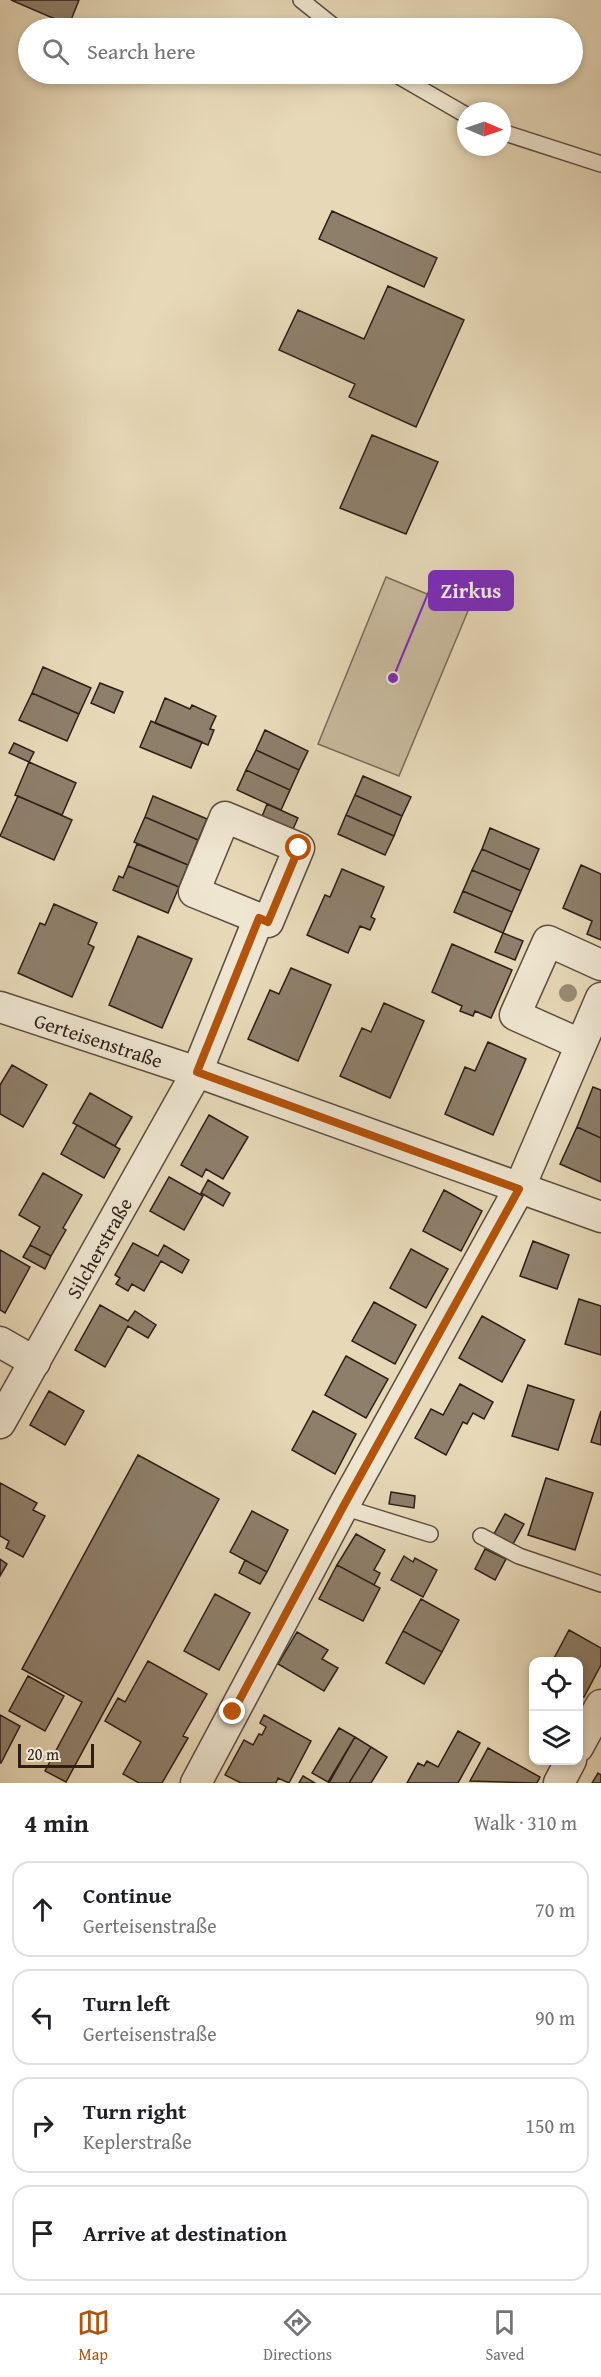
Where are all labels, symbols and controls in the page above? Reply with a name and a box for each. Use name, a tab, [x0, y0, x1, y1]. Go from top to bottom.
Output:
search box	[18, 18, 583, 84]
icon: search	[39, 35, 72, 68]
text: Search here	[87, 35, 196, 67]
north arrow	[457, 102, 511, 156]
callout: Zirkus	[429, 571, 513, 610]
text: Zirkus	[441, 575, 501, 606]
route start	[285, 834, 311, 860]
street label: Gerteisenstraße	[31, 1005, 167, 1074]
street label: Silcherstraße	[58, 1192, 138, 1304]
map controls	[529, 1657, 583, 1765]
button: locate	[529, 1657, 583, 1711]
route end	[219, 1698, 245, 1724]
button: layers	[529, 1711, 583, 1765]
scale bar	[18, 1741, 94, 1768]
text: 20 m	[27, 1742, 59, 1766]
text: 4 min	[24, 1803, 89, 1842]
text: Walk · 310 m	[474, 1808, 577, 1837]
text: Continue	[83, 1879, 172, 1911]
icon: ahead	[26, 1893, 59, 1926]
text: 70 m	[535, 1895, 575, 1924]
text: Gerteisenstraße	[83, 1911, 217, 1940]
text: Turn left	[83, 1987, 170, 2019]
icon: left	[26, 2001, 59, 2034]
text: 90 m	[535, 2003, 575, 2032]
text: Gerteisenstraße	[83, 2019, 217, 2048]
text: Turn right	[83, 2095, 186, 2127]
icon: right	[26, 2109, 59, 2142]
text: 150 m	[525, 2111, 575, 2140]
text: Keplerstraße	[83, 2127, 192, 2156]
icon: arrive	[26, 2217, 59, 2250]
text: Arrive at destination	[83, 2217, 287, 2249]
tab: Map	[77, 2306, 110, 2366]
tab: Directions	[263, 2306, 332, 2366]
tab: Saved	[485, 2306, 524, 2366]

